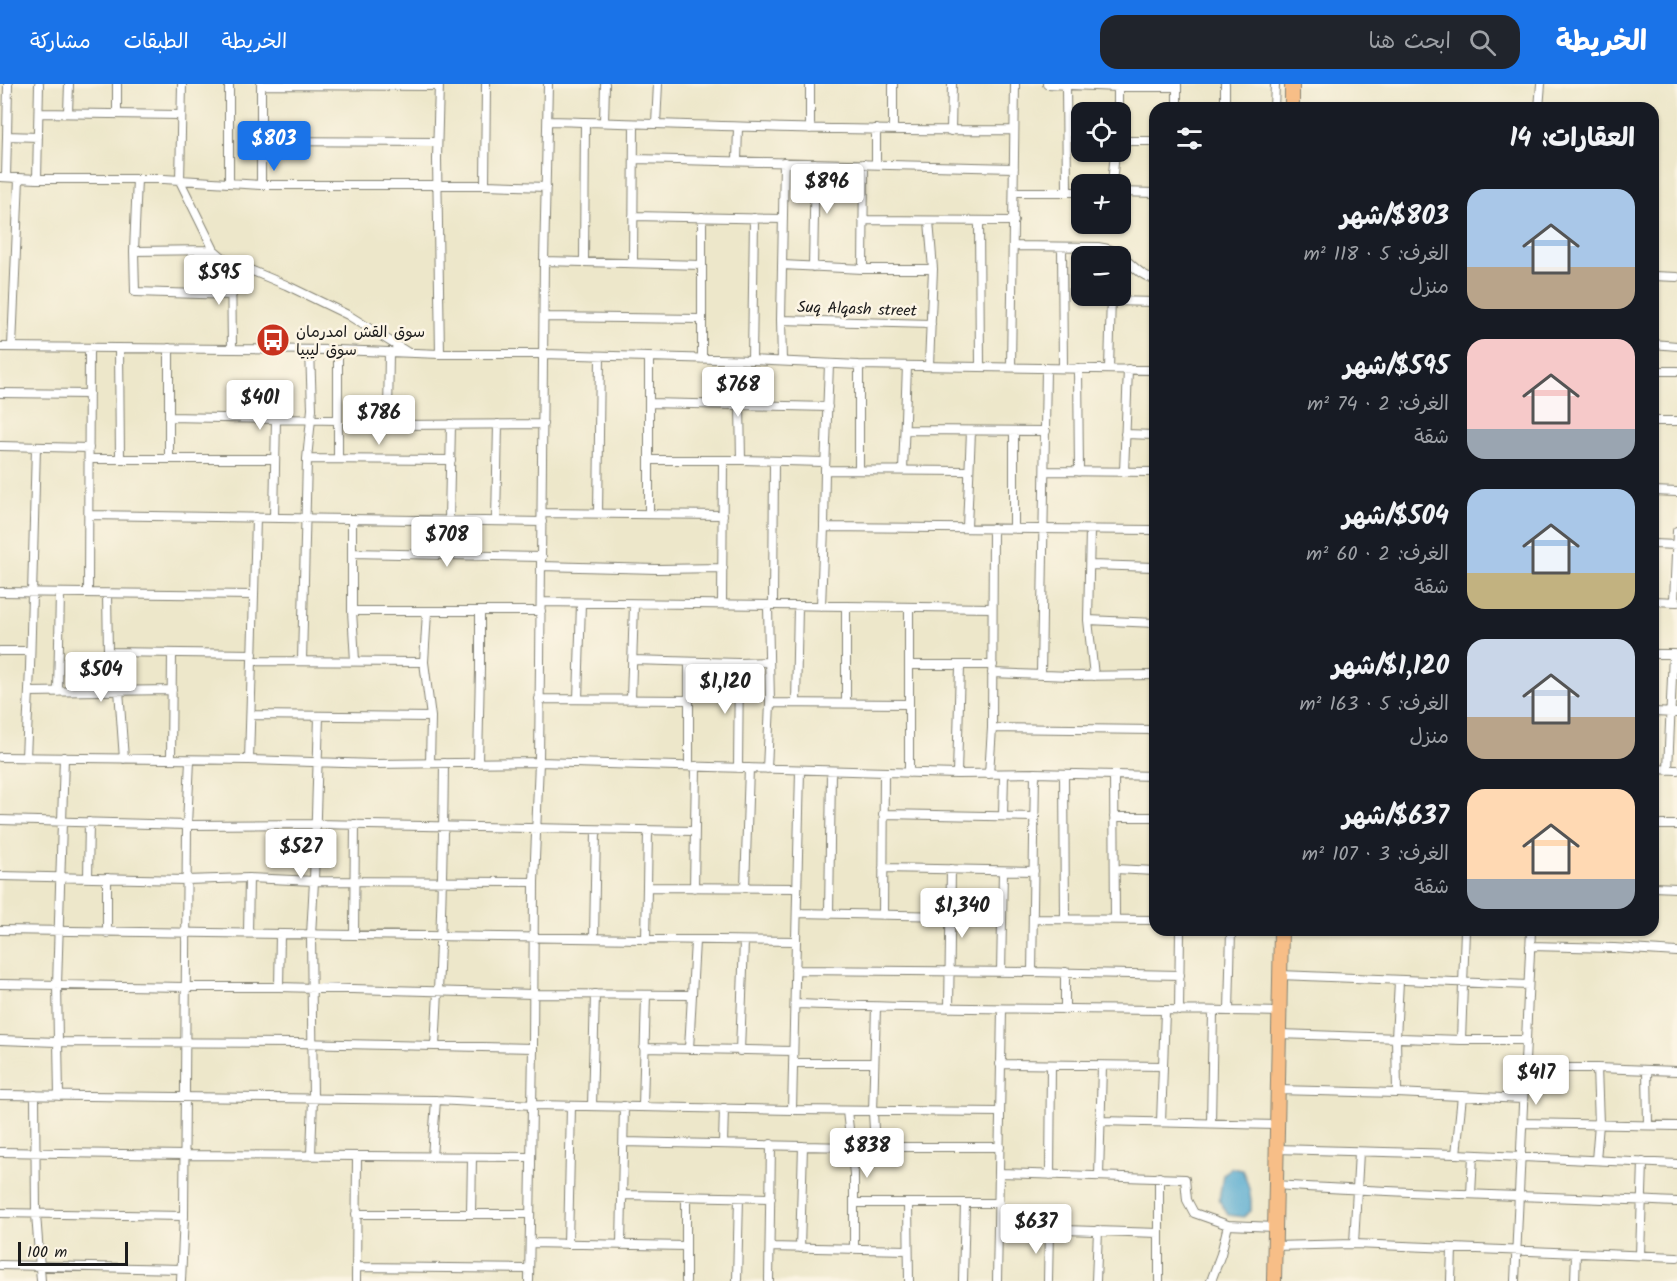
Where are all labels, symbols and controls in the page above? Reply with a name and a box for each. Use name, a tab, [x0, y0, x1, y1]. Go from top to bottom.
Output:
search box	[1100, 15, 1520, 69]
text: الخريطة	[1556, 20, 1647, 65]
text: ابحث هنا	[1368, 25, 1451, 60]
text: مشاركة	[30, 26, 91, 59]
text: الطبقات	[124, 26, 189, 59]
text: الخريطة	[222, 26, 287, 59]
icon: search	[1466, 26, 1499, 59]
map controls	[1071, 102, 1131, 306]
button: locate	[1071, 102, 1131, 162]
text: العقارات: 14	[1509, 118, 1635, 160]
pin: $803	[238, 121, 310, 172]
icon: filters	[1173, 122, 1206, 155]
text: $803	[252, 124, 296, 156]
pin: $896	[791, 164, 863, 215]
text: $896	[805, 167, 849, 199]
button: +	[1071, 174, 1131, 234]
text: $803/شهر	[1340, 196, 1449, 238]
icon: home	[1515, 213, 1587, 285]
text: الغرف: 5 · 118 m²	[1304, 239, 1449, 271]
button: −	[1071, 246, 1131, 306]
pin: $595	[183, 255, 255, 306]
text: $595	[198, 258, 240, 290]
text: منزل	[1410, 272, 1449, 304]
street label: Suq Alqash street	[797, 295, 918, 324]
place label: سوق القش امدرمان سوق ليبيا	[296, 320, 425, 363]
bus stop icon: سوق القش امدرمان سوق ليبيا	[255, 322, 291, 358]
text: $595/شهر	[1344, 346, 1449, 388]
icon: home	[1515, 363, 1587, 435]
pin: $768	[702, 367, 774, 418]
text: $768	[716, 370, 760, 402]
pin: $401	[224, 380, 296, 431]
text: $401	[240, 383, 280, 415]
text: الغرف: 2 · 74 m²	[1307, 389, 1449, 421]
pin: $786	[343, 395, 415, 446]
text: $786	[357, 398, 401, 430]
text: شقة	[1414, 422, 1449, 454]
text: $504/شهر	[1342, 496, 1449, 538]
icon: home	[1515, 513, 1587, 585]
pin: $708	[411, 517, 483, 568]
text: $708	[425, 520, 469, 552]
text: الغرف: 2 · 60 m²	[1306, 539, 1449, 571]
text: شقة	[1414, 572, 1449, 604]
text: $1,120/شهر	[1332, 646, 1449, 688]
pin: $504	[65, 652, 137, 703]
text: $504	[79, 655, 123, 687]
icon: home	[1515, 663, 1587, 735]
pin: $1,120	[676, 664, 774, 715]
text: $1,120	[699, 667, 751, 699]
text: الغرف: 5 · 163 m²	[1299, 689, 1449, 721]
text: منزل	[1410, 722, 1449, 754]
text: $637/شهر	[1342, 796, 1449, 838]
icon: home	[1515, 813, 1587, 885]
pin: $527	[265, 829, 337, 880]
text: $527	[279, 832, 323, 864]
text: الغرف: 3 · 107 m²	[1302, 839, 1449, 871]
text: شقة	[1414, 872, 1449, 904]
pin: $1,340	[913, 888, 1011, 939]
text: $1,340	[934, 891, 990, 923]
pin: $417	[1500, 1055, 1572, 1106]
text: $417	[1517, 1058, 1555, 1090]
pin: $838	[831, 1128, 903, 1179]
text: $838	[844, 1131, 890, 1163]
pin: $637	[1000, 1204, 1072, 1255]
text: $637	[1014, 1207, 1058, 1239]
scale bar	[18, 1239, 128, 1266]
text: 100 m	[27, 1240, 67, 1265]

